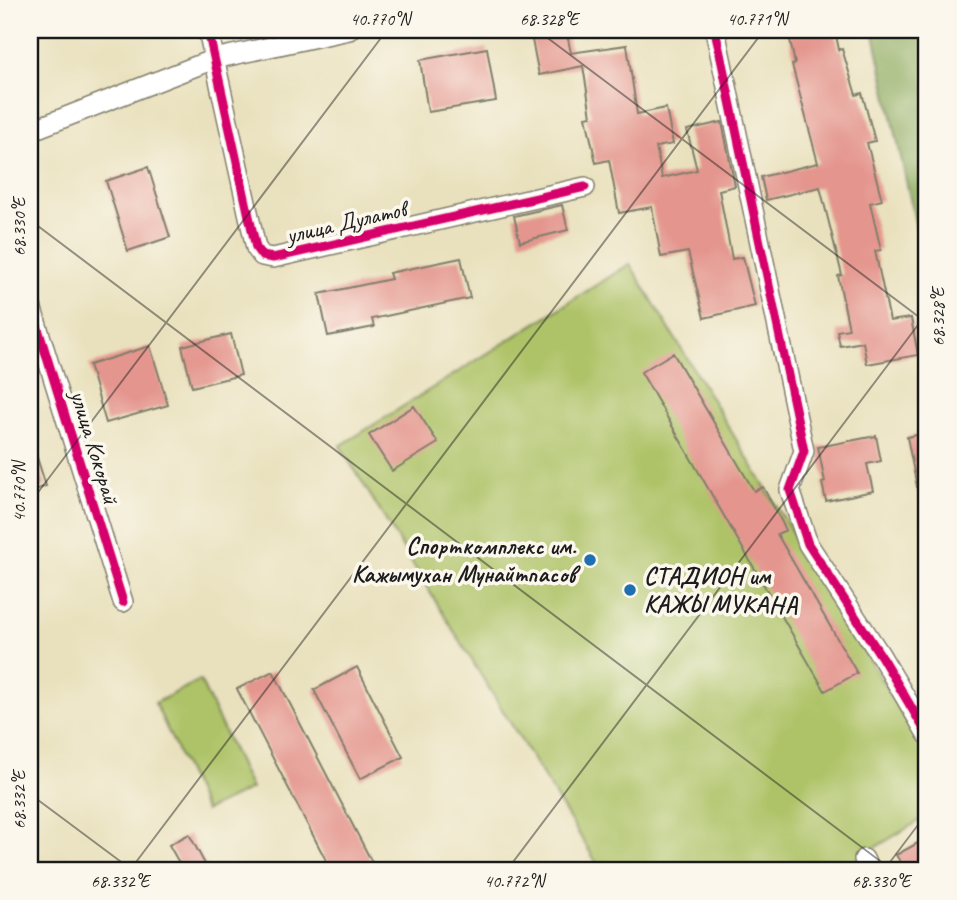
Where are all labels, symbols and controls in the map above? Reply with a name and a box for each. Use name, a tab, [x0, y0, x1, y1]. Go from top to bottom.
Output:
text: 40.770°N	[350, 8, 413, 30]
text: 68.328°E	[520, 8, 581, 30]
text: 40.771°N	[727, 8, 790, 30]
street label: улица Дулатов	[281, 193, 413, 251]
text: 68.330°E	[8, 195, 30, 256]
text: 68.328°E	[927, 285, 949, 346]
street label: улица Кокорай	[63, 385, 127, 509]
text: 40.770°N	[8, 459, 30, 522]
place label: Спорткомплекс им. Кажымухан Мунайтпасов	[352, 531, 581, 589]
marker: Спорткомплекс им. Кажымухан Мунайтпасов	[582, 552, 598, 568]
place label: СТАДИОН им КАЖЫ МУКАНА	[644, 561, 798, 619]
marker: СТАДИОН им КАЖЫ МУКАНА	[622, 582, 638, 598]
text: 68.332°E	[8, 768, 30, 829]
text: 68.332°E	[91, 870, 152, 892]
text: 40.772°N	[484, 870, 547, 892]
text: 68.330°E	[852, 870, 913, 892]

